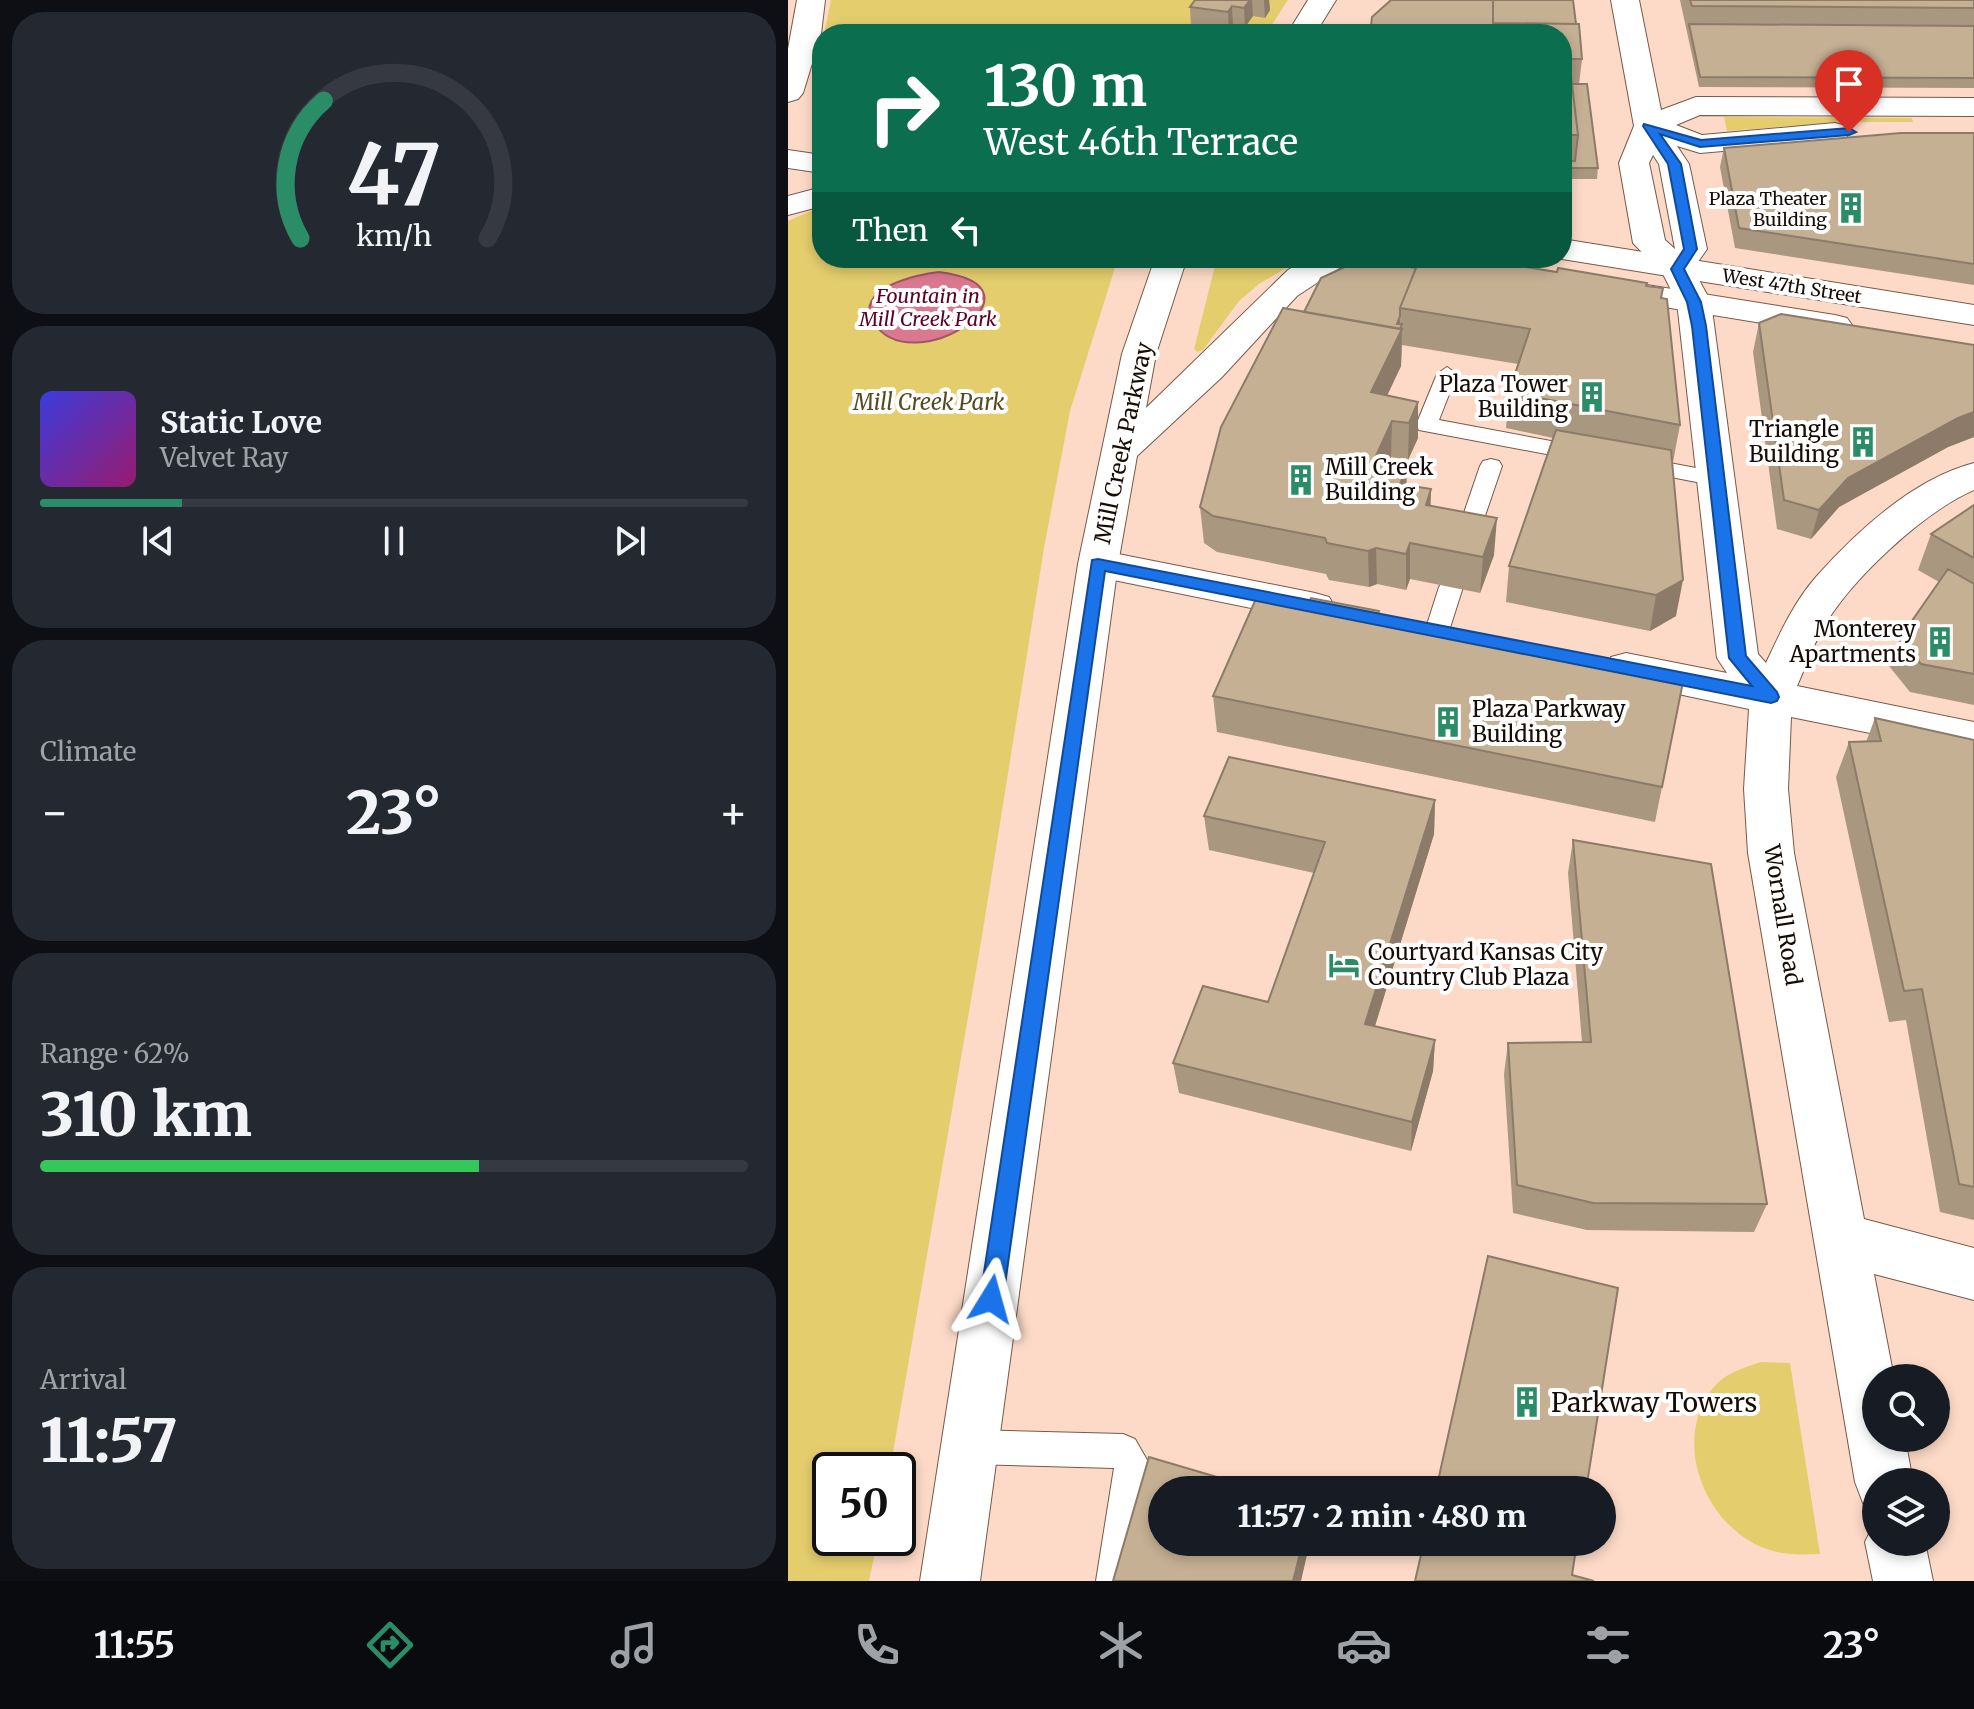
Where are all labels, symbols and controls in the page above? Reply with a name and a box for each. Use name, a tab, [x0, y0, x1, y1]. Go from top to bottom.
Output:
pin	[1815, 50, 1883, 132]
text: 130 m	[984, 51, 1147, 121]
icon: right	[852, 56, 956, 160]
icon: arrive	[1827, 62, 1871, 106]
text: West 46th Terrace	[984, 120, 1298, 165]
text: 47	[347, 122, 441, 227]
place label: Plaza Theater Building	[1709, 187, 1827, 231]
building icon: Plaza Theater Building	[1834, 191, 1868, 225]
icon: left	[944, 208, 988, 252]
text: Then	[852, 211, 928, 249]
text: km/h	[356, 218, 432, 254]
street label: West 47th Street	[1720, 263, 1863, 308]
water label: Fountain in Mill Creek Park	[858, 283, 997, 331]
street label: Mill Creek Parkway	[1088, 340, 1158, 546]
place label: Plaza Tower Building	[1439, 370, 1568, 423]
building icon: Plaza Tower Building	[1575, 380, 1609, 414]
park label: Mill Creek Park	[852, 388, 1005, 416]
text: Static Love	[160, 403, 322, 441]
place label: Triangle Building	[1749, 415, 1839, 468]
building icon: Triangle Building	[1846, 425, 1880, 459]
text: Velvet Ray	[160, 441, 288, 474]
place label: Mill Creek Building	[1325, 453, 1433, 506]
building icon: Mill Creek Building	[1284, 463, 1318, 497]
icon: previous	[136, 519, 180, 563]
icon: pause	[372, 519, 416, 563]
icon: next	[608, 519, 652, 563]
place label: Monterey Apartments	[1789, 615, 1916, 668]
building icon: Monterey Apartments	[1923, 625, 1957, 659]
place label: Plaza Parkway Building	[1472, 695, 1626, 748]
building icon: Plaza Parkway Building	[1431, 705, 1465, 739]
text: Climate	[40, 735, 136, 768]
text: 23°	[346, 775, 442, 850]
text: −	[40, 785, 69, 840]
text: +	[719, 785, 748, 840]
street label: Wornall Road	[1758, 841, 1808, 988]
place label: Courtyard Kansas City Country Club Plaza	[1368, 938, 1603, 991]
hotel icon: Courtyard Kansas City Country Club Plaza	[1327, 948, 1361, 982]
text: Range · 62%	[40, 1037, 190, 1070]
text: 310 km	[40, 1077, 252, 1152]
position arrow	[949, 1257, 1033, 1341]
text: Arrival	[40, 1363, 127, 1396]
map controls	[1862, 1364, 1950, 1556]
button: search	[1862, 1364, 1950, 1452]
building icon: Parkway Towers	[1510, 1385, 1544, 1419]
place label: Parkway Towers	[1551, 1386, 1757, 1419]
text: 11:57	[40, 1403, 178, 1478]
speed limit sign: 50	[812, 1452, 916, 1556]
button: layers	[1862, 1468, 1950, 1556]
text: 11:57 · 2 min · 480 m	[1237, 1497, 1527, 1535]
icon: directions	[362, 1617, 418, 1673]
icon: music	[606, 1617, 662, 1673]
icon: phone	[849, 1617, 905, 1673]
icon: climate	[1093, 1617, 1149, 1673]
icon: car	[1336, 1617, 1392, 1673]
icon: filters	[1580, 1617, 1636, 1673]
text: 11:55	[94, 1623, 175, 1668]
text: 23°	[1823, 1623, 1880, 1668]

